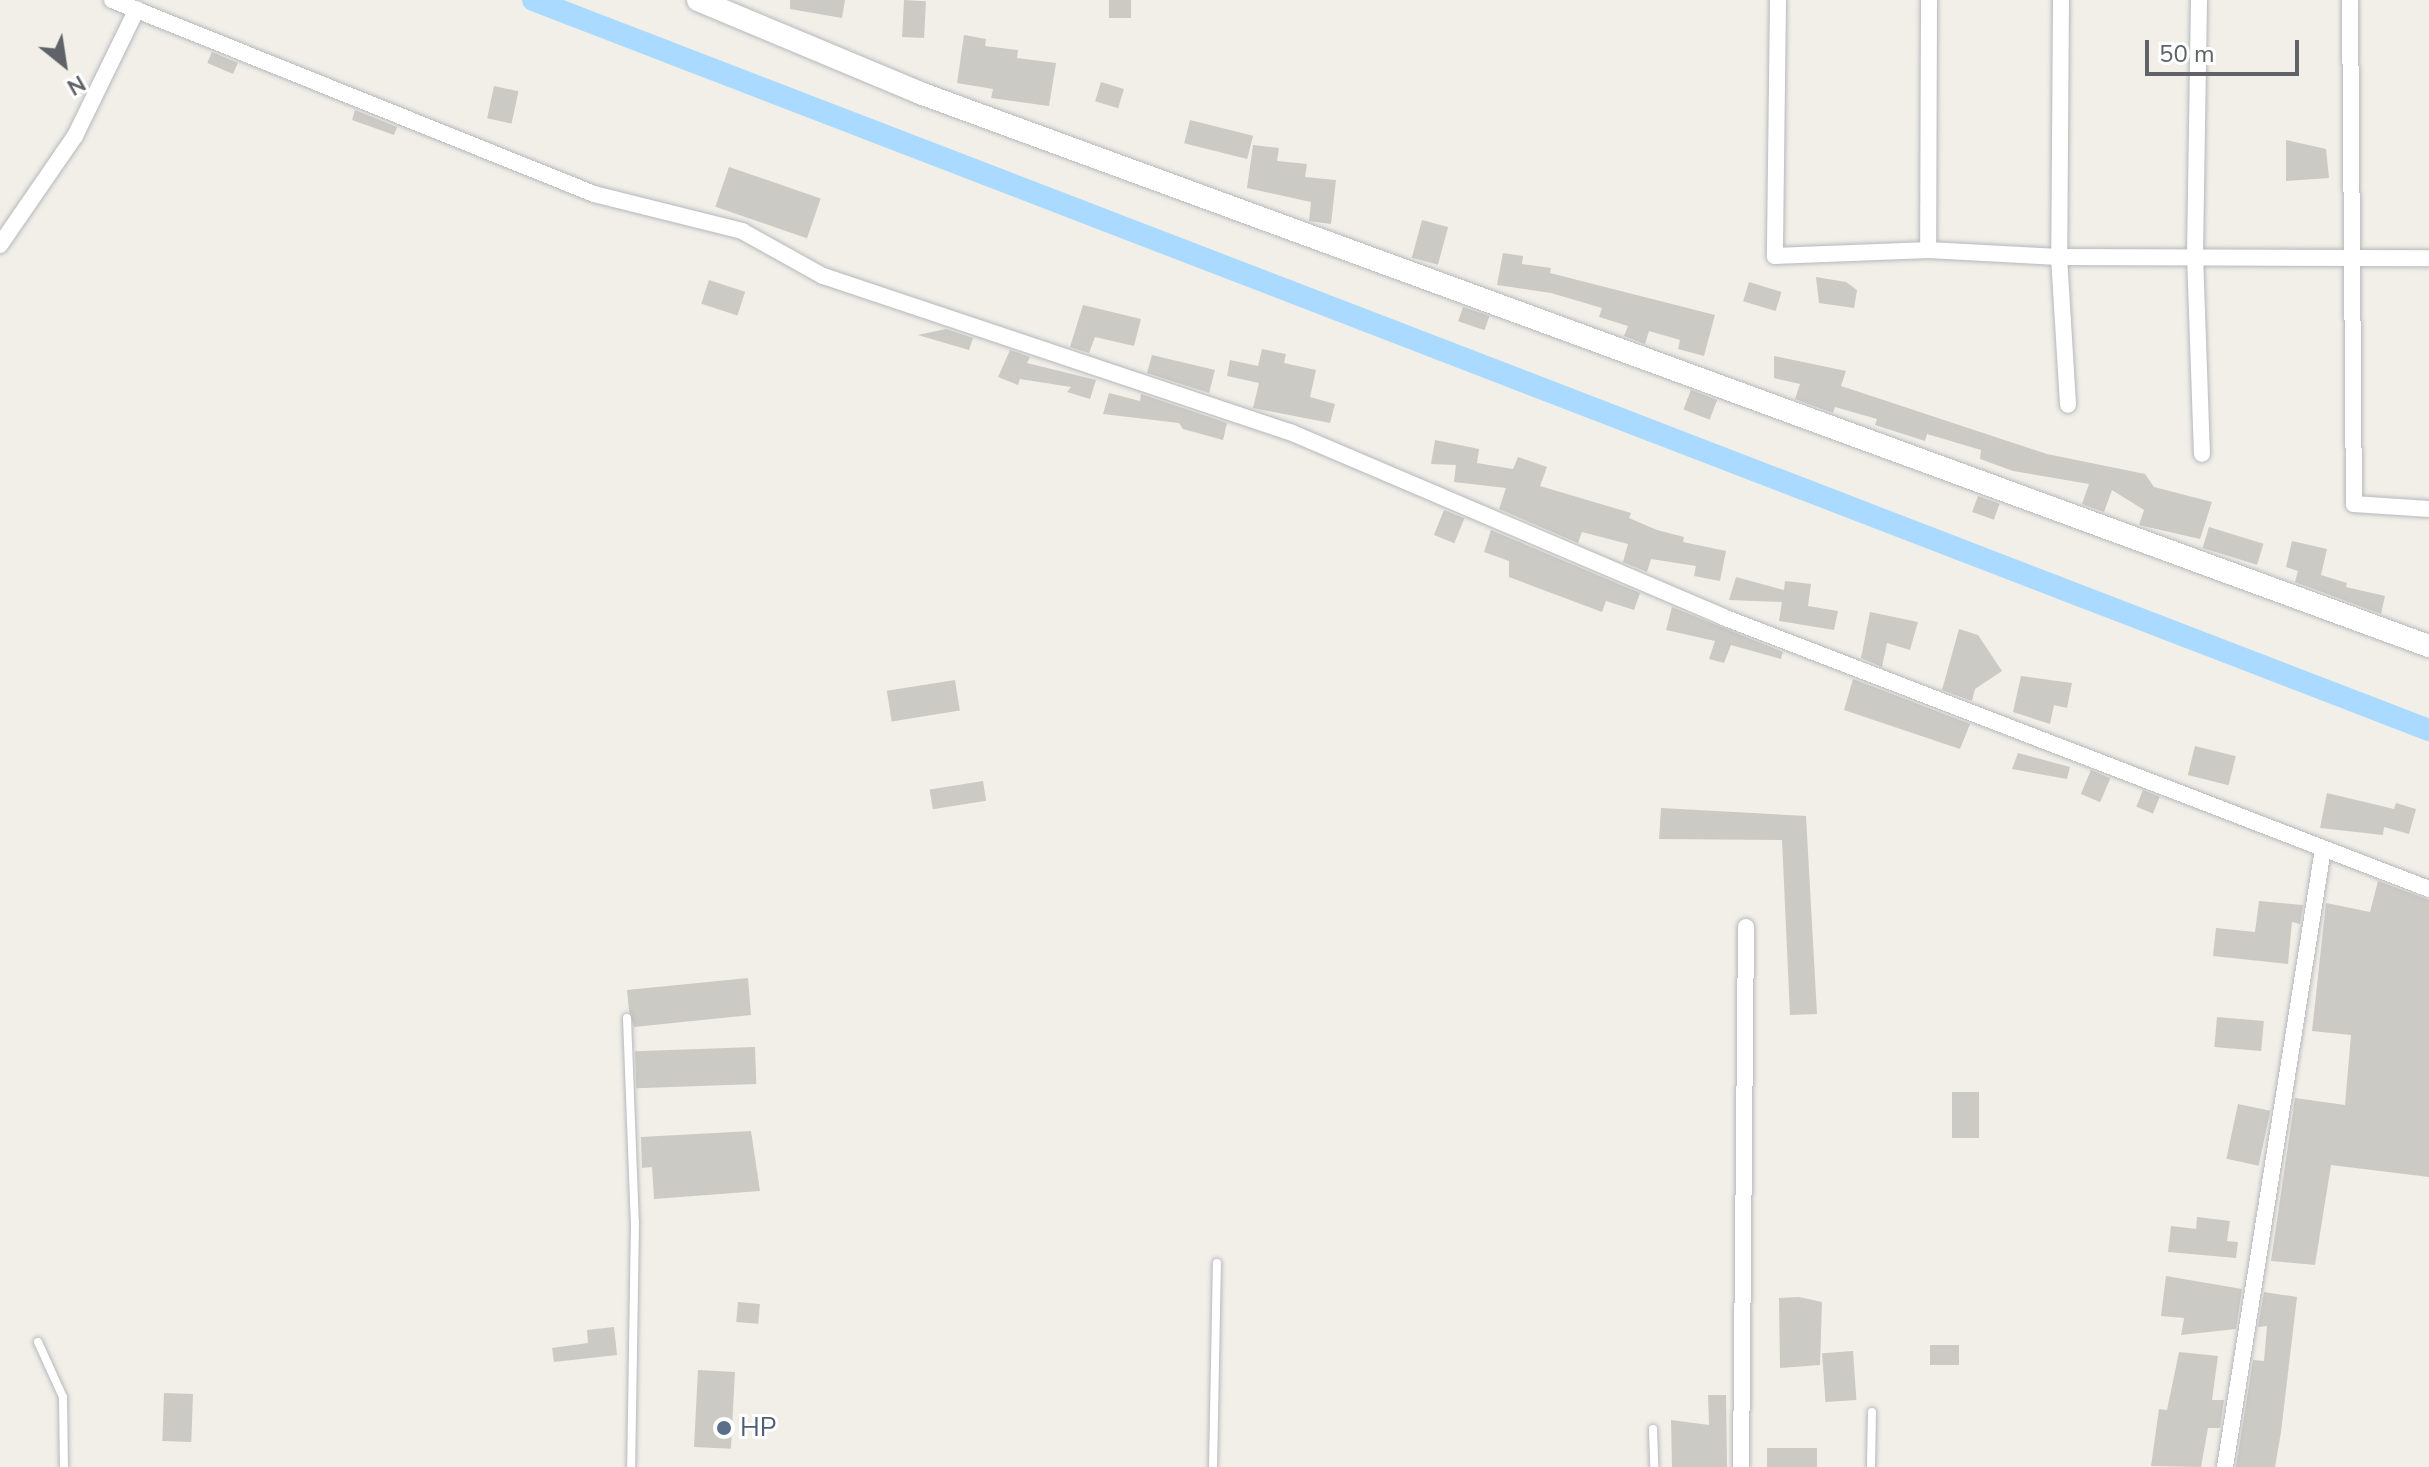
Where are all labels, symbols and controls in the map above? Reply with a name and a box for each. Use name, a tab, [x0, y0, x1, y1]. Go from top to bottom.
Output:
north arrow	[24, 24, 104, 104]
scale bar	[2149, 24, 2303, 74]
text: 50 m	[2159, 38, 2215, 70]
text: N	[61, 68, 91, 102]
place label: HP	[740, 1412, 776, 1444]
marker: HP	[715, 1419, 733, 1437]

